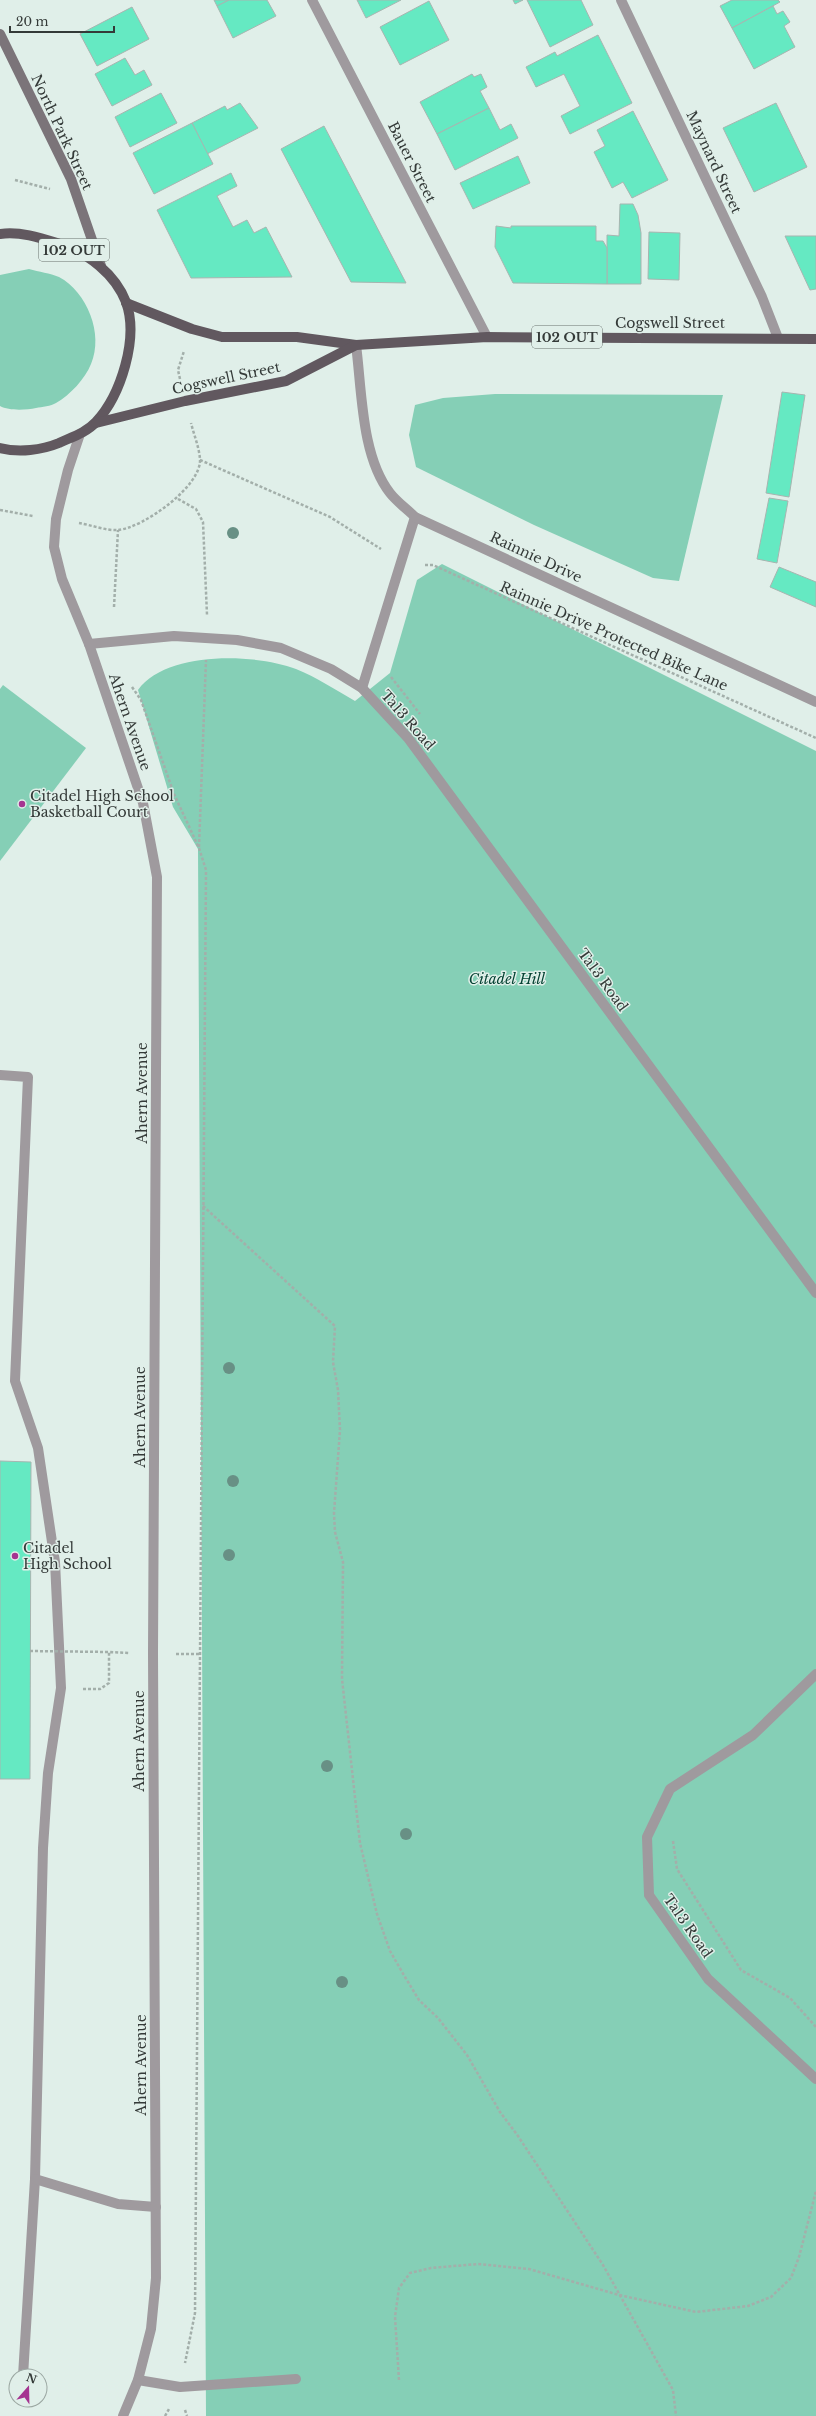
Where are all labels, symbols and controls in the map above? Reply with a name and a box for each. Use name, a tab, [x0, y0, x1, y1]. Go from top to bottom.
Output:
scale bar	[10, 8, 114, 34]
text: 20 m	[16, 14, 48, 29]
street label: North Park Street	[27, 71, 97, 193]
street label: Maynard Street	[682, 108, 746, 217]
street label: Bauer Street	[384, 119, 440, 206]
road number: 102 OUT	[39, 239, 109, 261]
street label: Cogswell Street	[615, 314, 726, 332]
road number: 102 OUT	[532, 326, 602, 348]
street label: Cogswell Street	[170, 358, 282, 398]
street label: Rainnie Drive	[487, 528, 585, 586]
street label: Rainnie Drive Protected Bike Lane	[497, 577, 731, 695]
street label: Ahern Avenue	[105, 670, 155, 773]
street label: Ta13 Road	[377, 686, 439, 754]
place label: Citadel High School Basketball Court	[30, 787, 174, 821]
marker: Citadel High School Basketball Court	[17, 799, 27, 809]
street label: Ta13 Road	[574, 945, 632, 1016]
park label: Citadel Hill	[469, 970, 546, 988]
street label: Ahern Avenue	[133, 1042, 151, 1145]
street label: Ahern Avenue	[131, 1366, 149, 1469]
place label: Citadel High School	[23, 1539, 112, 1573]
marker: Citadel High School	[10, 1551, 20, 1561]
street label: Ahern Avenue	[130, 1690, 148, 1793]
street label: Ta13 Road	[659, 1891, 717, 1962]
street label: Ahern Avenue	[132, 2014, 150, 2117]
north arrow	[8, 2368, 48, 2408]
text: N	[24, 2370, 39, 2387]

